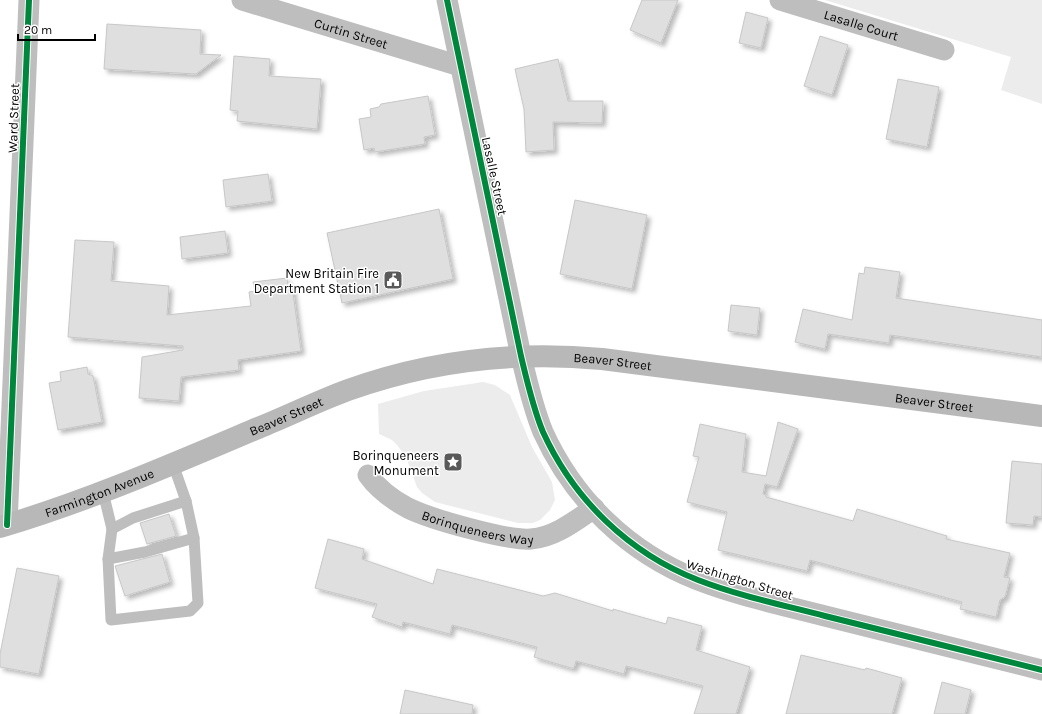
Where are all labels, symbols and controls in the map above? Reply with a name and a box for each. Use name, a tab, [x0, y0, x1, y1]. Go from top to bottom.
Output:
street label: Lasalle Court	[822, 7, 900, 44]
street label: Curtin Street	[312, 15, 390, 52]
scale bar	[18, 16, 95, 42]
text: 20 m	[24, 23, 52, 37]
street label: Ward Street	[5, 83, 22, 153]
street label: Lasalle Street	[479, 135, 510, 217]
place label: New Britain Fire Department Station 1	[254, 266, 379, 296]
public building icon: New Britain Fire Department Station 1	[382, 269, 404, 291]
street label: Beaver Street	[573, 350, 653, 373]
street label: Beaver Street	[894, 390, 974, 415]
street label: Beaver Street	[247, 394, 325, 439]
place label: Borinqueneers Monument	[353, 448, 439, 478]
place icon: Borinqueneers Monument	[442, 451, 464, 473]
street label: Farmington Avenue	[43, 465, 156, 520]
street label: Borinqueneers Way	[420, 507, 534, 547]
street label: Washington Street	[685, 556, 795, 603]

